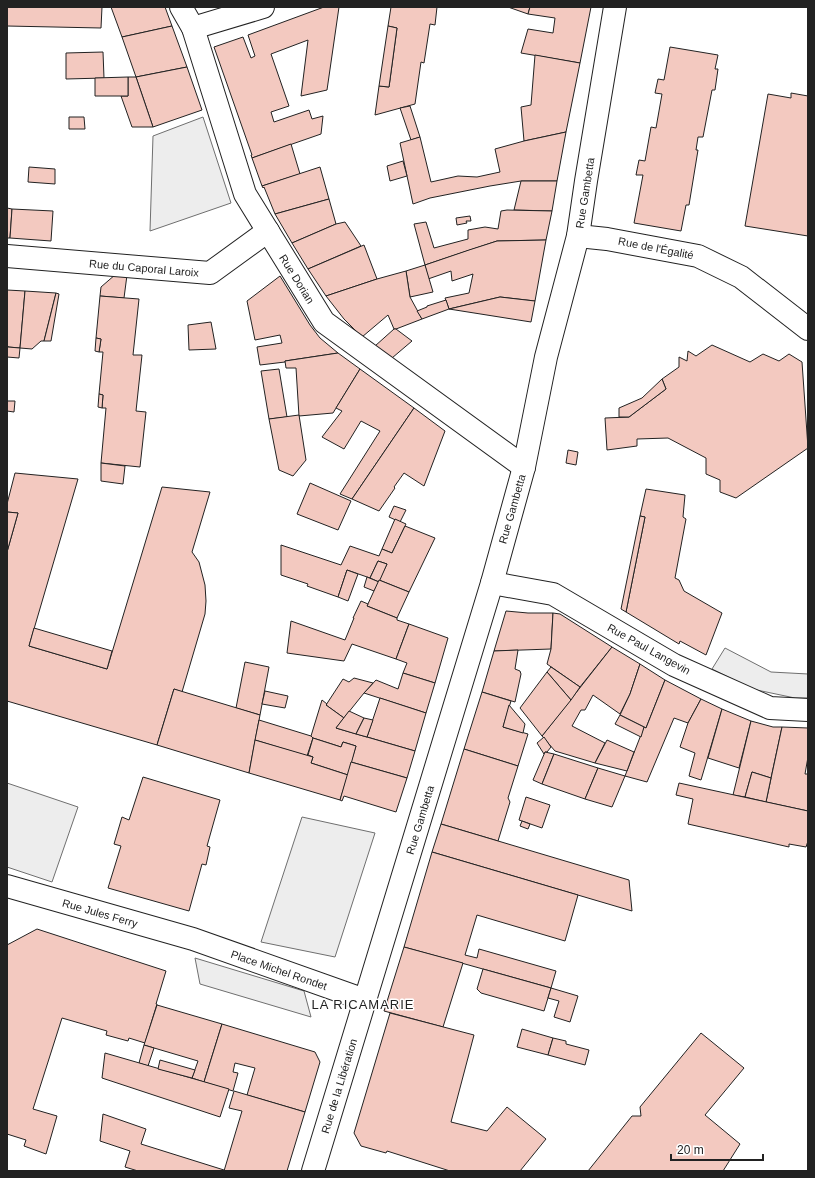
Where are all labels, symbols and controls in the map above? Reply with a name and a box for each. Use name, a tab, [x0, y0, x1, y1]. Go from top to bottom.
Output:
street label: Rue Gambetta	[573, 156, 597, 229]
street label: Rue de l'Égalité	[617, 235, 695, 261]
street label: Rue Dorian	[277, 252, 317, 306]
street label: Rue du Caporal Laroix	[89, 257, 200, 279]
street label: Rue Gambetta	[496, 472, 528, 545]
street label: Rue Paul Langevin	[605, 621, 693, 677]
street label: Rue Gambetta	[404, 783, 436, 856]
street label: Rue Jules Ferry	[61, 897, 139, 930]
street label: Place Michel Rondet	[229, 948, 329, 992]
district label: LA RICAMARIE	[311, 997, 415, 1012]
street label: Rue de la Libération	[319, 1037, 359, 1135]
scale bar	[671, 1136, 763, 1162]
text: 20 m	[677, 1143, 704, 1157]

